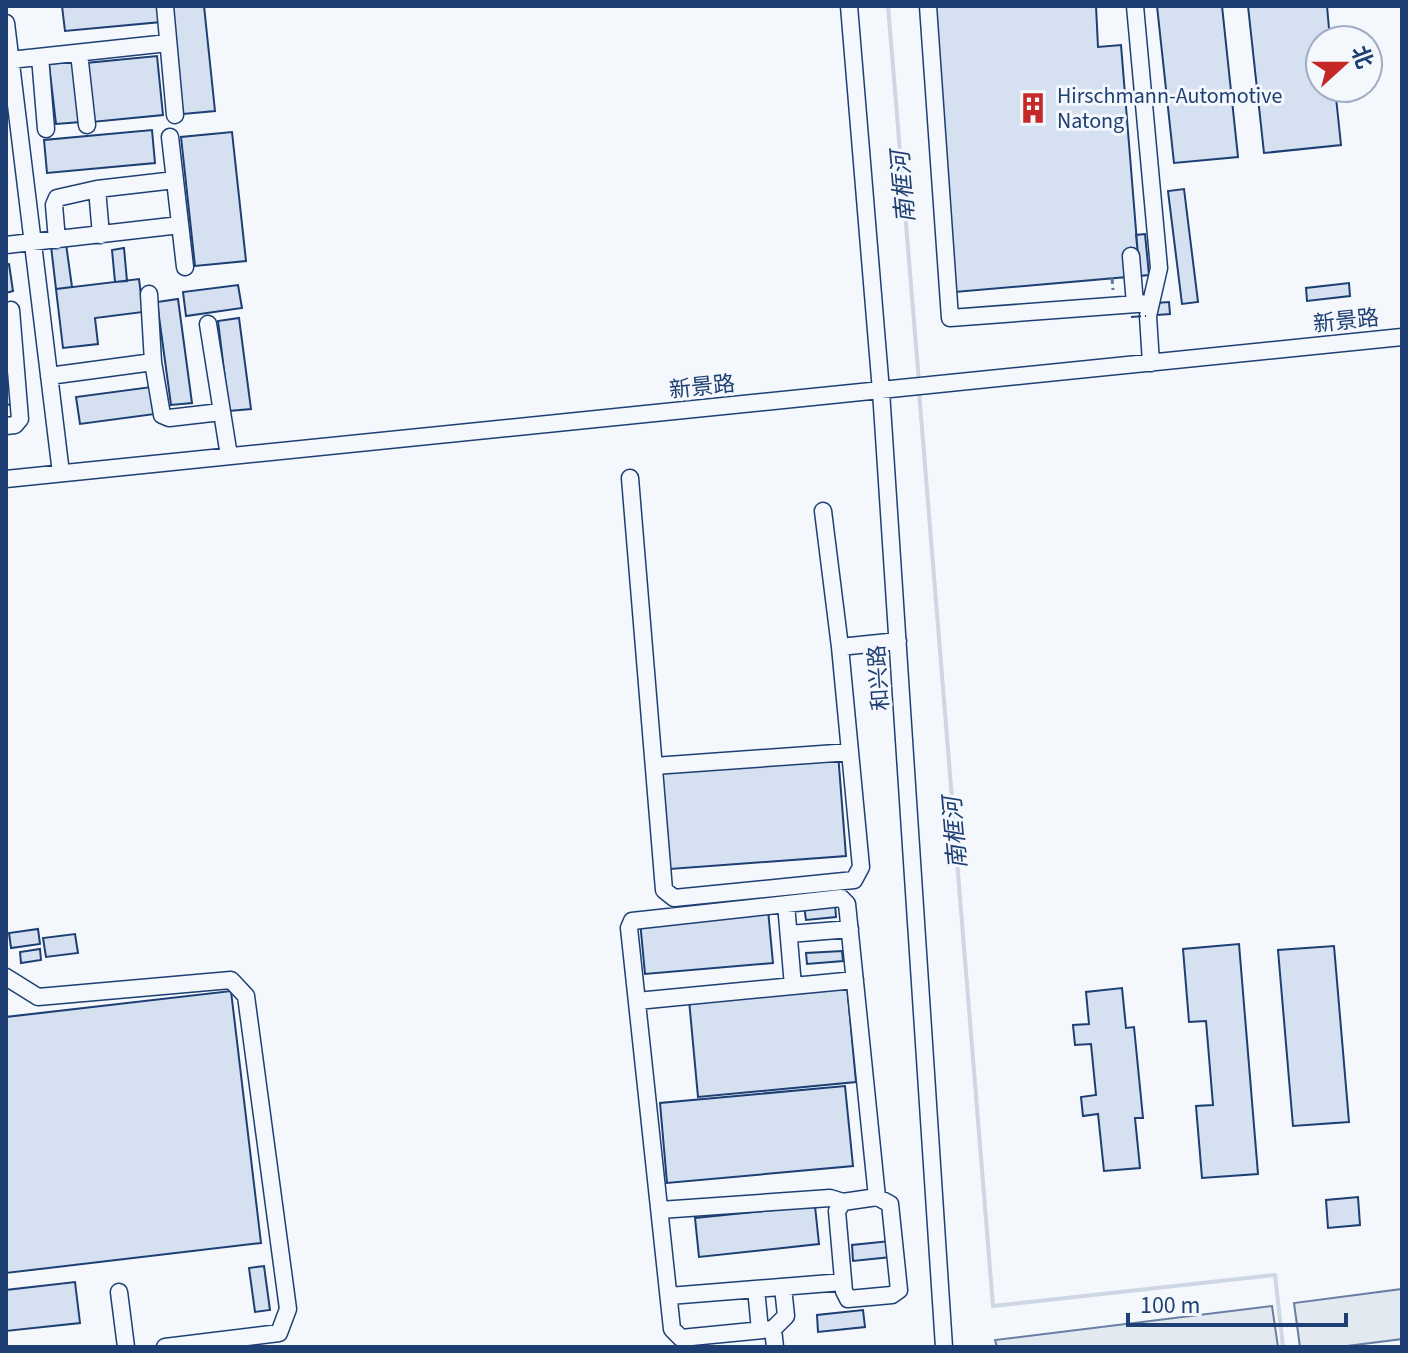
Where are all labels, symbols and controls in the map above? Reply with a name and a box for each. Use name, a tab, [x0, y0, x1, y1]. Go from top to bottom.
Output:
north arrow	[1304, 24, 1384, 104]
text: 北	[1343, 41, 1381, 73]
place label: Hirschmann-Automotive Natong	[1057, 80, 1282, 137]
building icon: Hirschmann-Automotive Natong	[1016, 91, 1050, 125]
water label: 南框河	[883, 146, 924, 224]
street label: 新景路	[1312, 302, 1381, 340]
street label: 新景路	[668, 368, 737, 406]
street label: 和兴路	[861, 644, 897, 712]
water label: 南框河	[935, 792, 976, 870]
scale bar	[1128, 1277, 1346, 1327]
text: 100 m	[1140, 1288, 1200, 1323]

